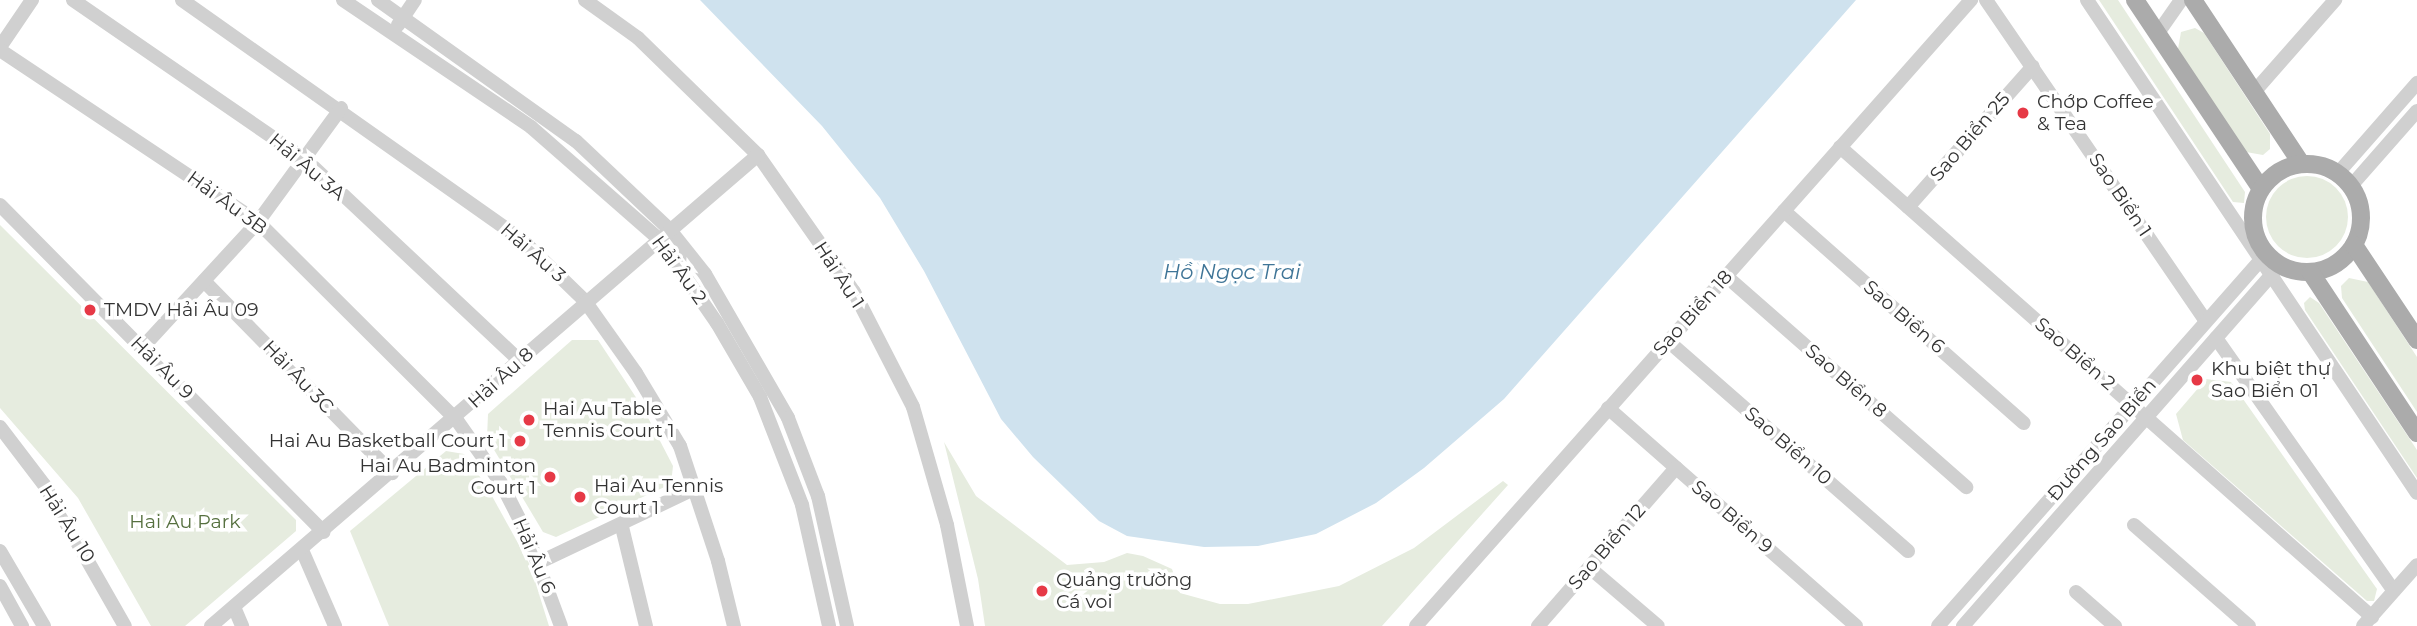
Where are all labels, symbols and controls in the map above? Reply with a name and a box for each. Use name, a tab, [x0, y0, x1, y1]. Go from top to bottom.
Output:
street label: Sao Biển 25	[1925, 88, 2015, 186]
place label: Chớp Coffee & Tea	[2037, 91, 2154, 135]
marker: Chớp Coffee & Tea	[2015, 105, 2031, 121]
street label: Hải Âu 3A	[264, 129, 350, 205]
street label: Sao Biển 1	[2084, 149, 2156, 241]
street label: Hải Âu 3B	[183, 166, 271, 240]
street label: Hải Âu 3	[496, 219, 570, 287]
street label: Hải Âu 2	[647, 231, 711, 309]
street label: Hải Âu 1	[809, 237, 869, 313]
water label: Hồ Ngọc Trai	[1163, 259, 1301, 285]
street label: Sao Biển 18	[1649, 265, 1737, 361]
street label: Sao Biển 6	[1859, 276, 1949, 358]
place label: TMDV Hải Âu 09	[104, 299, 259, 321]
marker: TMDV Hải Âu 09	[82, 302, 98, 318]
street label: Sao Biển 2	[2030, 313, 2120, 395]
street label: Hải Âu 9	[126, 332, 198, 404]
street label: Hải Âu 3C	[258, 336, 338, 418]
street label: Sao Biển 8	[1801, 339, 1891, 423]
street label: Hải Âu 8	[464, 343, 538, 413]
place label: Khu biệt thự Sao Biển 01	[2211, 358, 2331, 402]
marker: Khu biệt thự Sao Biển 01	[2189, 372, 2205, 388]
street label: Đường Sao Biển	[2043, 374, 2161, 506]
place label: Hai Au Table Tennis Court 1	[543, 398, 675, 442]
street label: Sao Biển 10	[1740, 402, 1836, 490]
marker: Hai Au Table Tennis Court 1	[521, 412, 537, 428]
place label: Hai Au Basketball Court 1	[269, 430, 506, 452]
marker: Hai Au Basketball Court 1	[512, 433, 528, 449]
place label: Hai Au Badminton Court 1	[359, 455, 536, 499]
marker: Hai Au Badminton Court 1	[542, 469, 558, 485]
place label: Hai Au Tennis Court 1	[594, 475, 723, 519]
street label: Sao Biển 9	[1687, 476, 1777, 558]
street label: Hải Âu 10	[34, 481, 100, 567]
marker: Hai Au Tennis Court 1	[572, 489, 588, 505]
street label: Sao Biển 12	[1564, 499, 1650, 595]
park label: Hai Au Park	[129, 511, 241, 533]
street label: Hải Âu 6	[508, 515, 560, 597]
place label: Quảng trường Cá voi	[1056, 569, 1192, 613]
marker: Quảng trường Cá voi	[1034, 583, 1050, 599]

